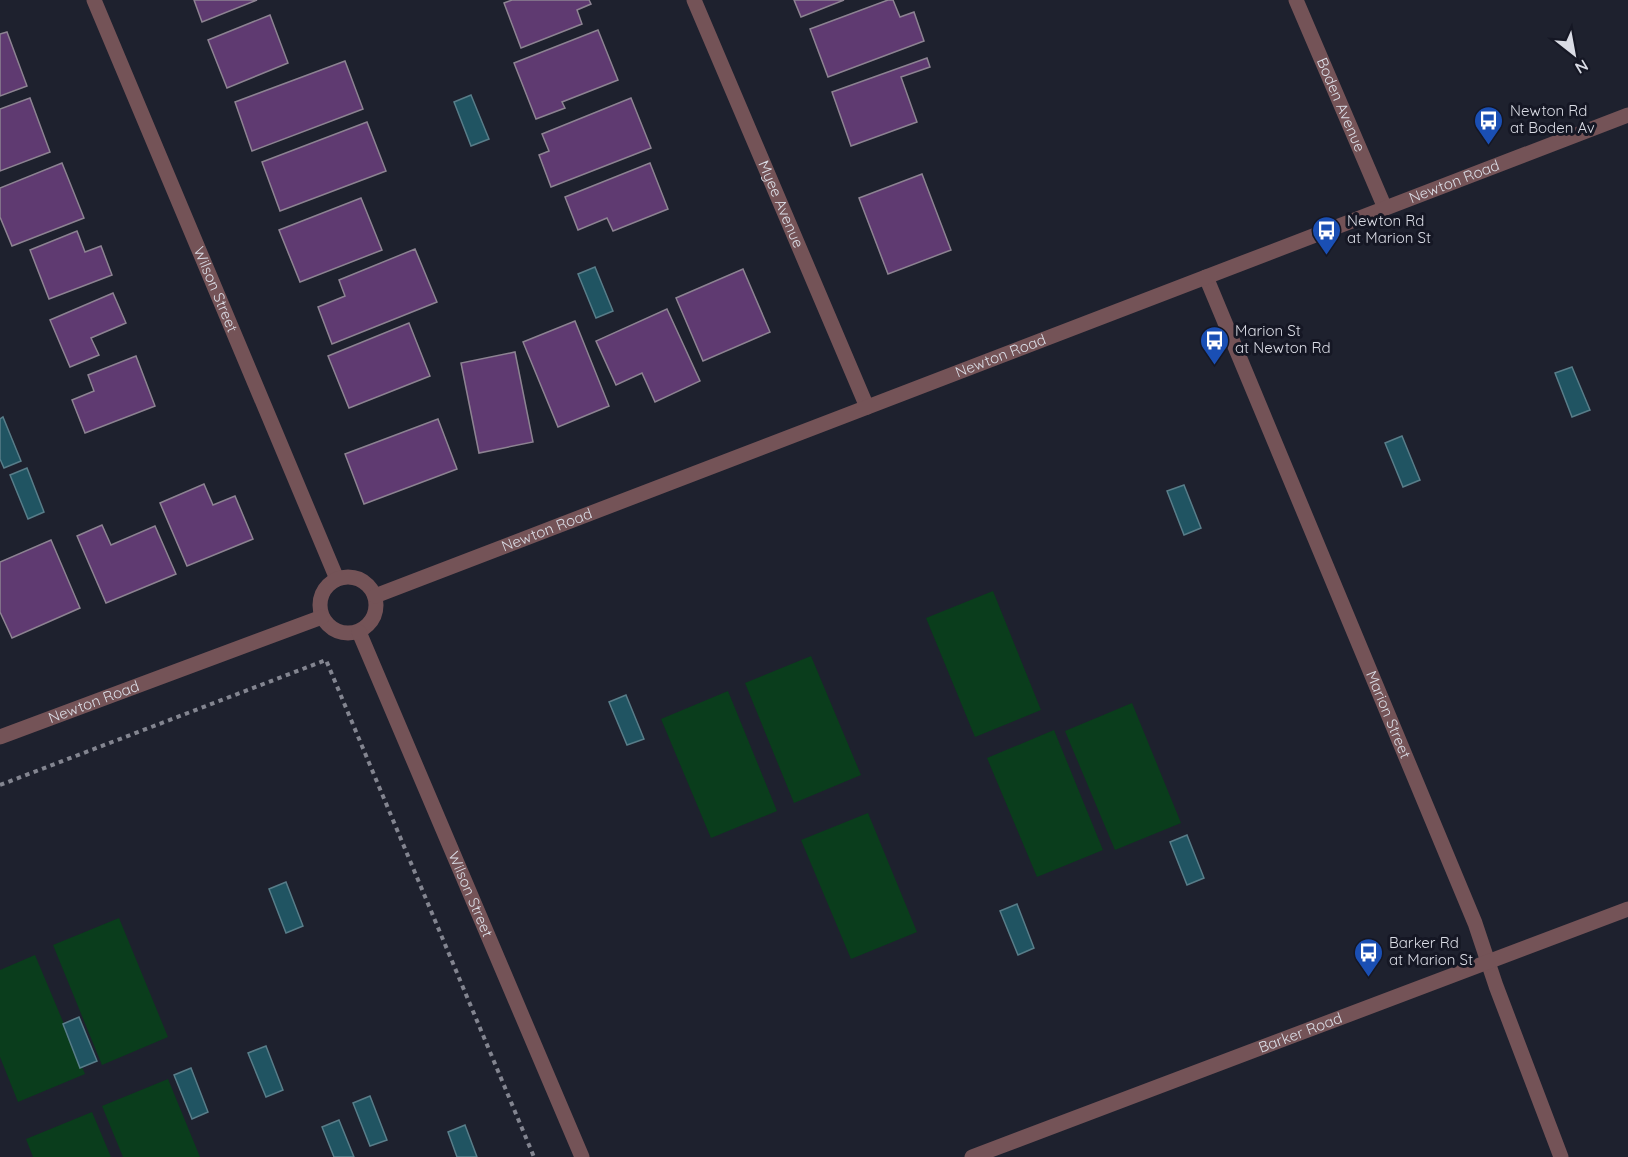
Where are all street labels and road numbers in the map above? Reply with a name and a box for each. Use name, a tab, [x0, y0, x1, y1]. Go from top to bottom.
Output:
street label: Boden Avenue	[1313, 55, 1370, 155]
street label: Newton Road	[1406, 155, 1502, 207]
street label: Myee Avenue	[754, 157, 808, 251]
street label: Wilson Street	[190, 244, 242, 335]
street label: Newton Road	[952, 329, 1048, 381]
street label: Newton Road	[499, 504, 595, 556]
street label: Marion Street	[1362, 668, 1415, 761]
street label: Newton Road	[45, 676, 142, 727]
street label: Wilson Street	[444, 848, 497, 940]
street label: Barker Road	[1256, 1008, 1345, 1057]

